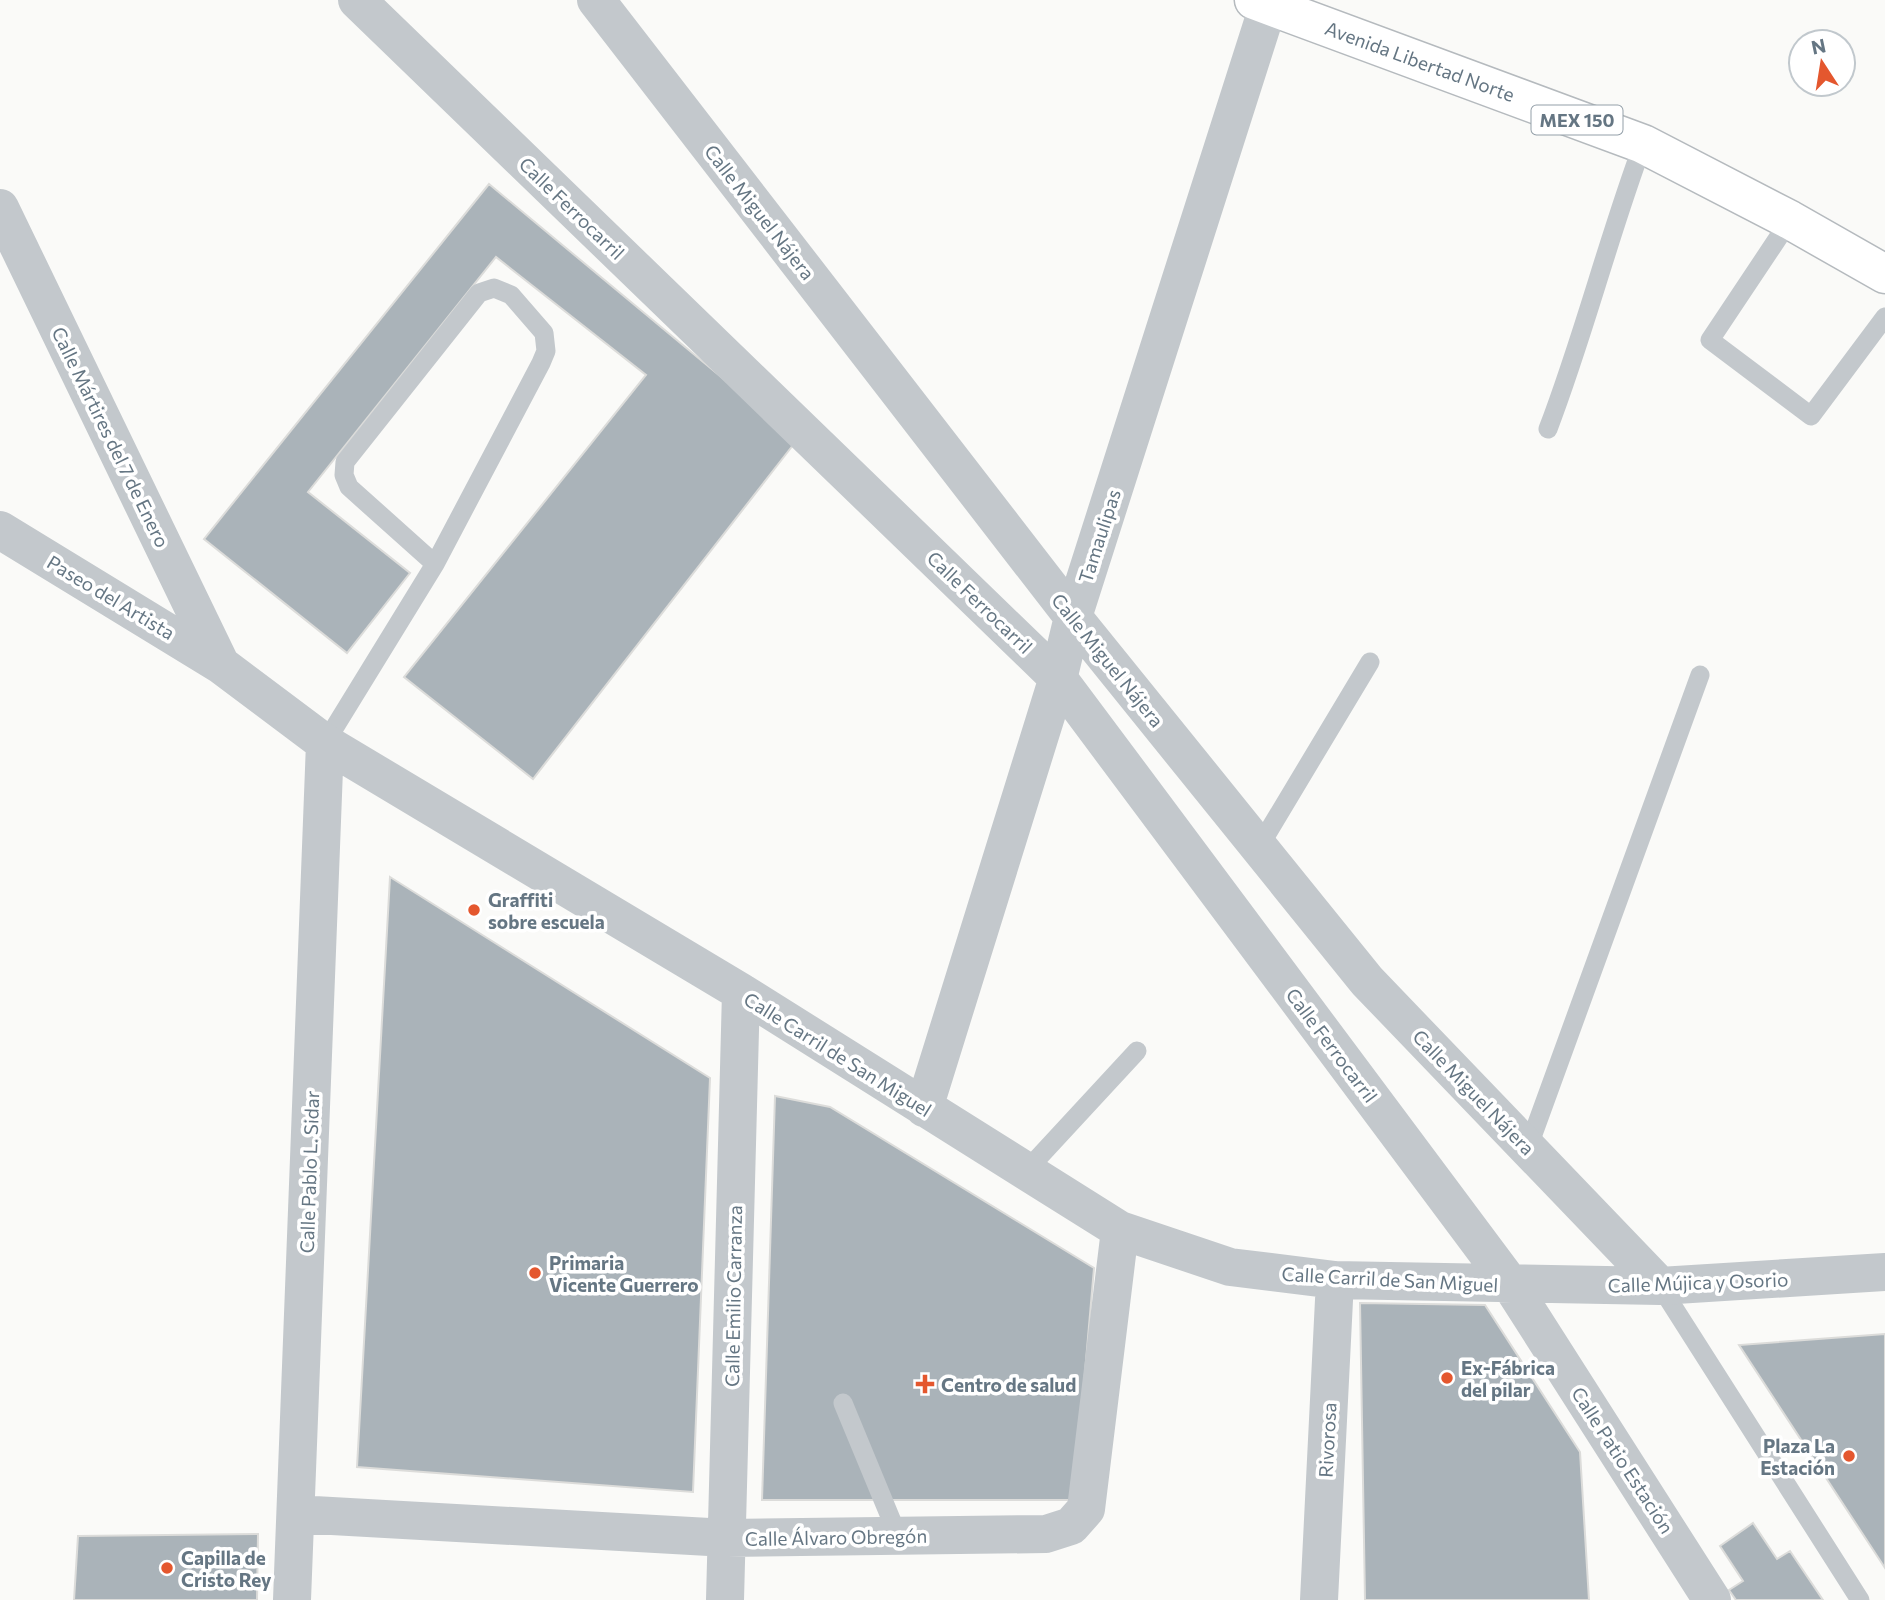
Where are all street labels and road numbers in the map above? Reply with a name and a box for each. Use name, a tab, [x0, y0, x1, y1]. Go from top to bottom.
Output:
street label: Avenida Libertad Norte	[1322, 16, 1518, 106]
road number: MEX 150	[1532, 106, 1622, 134]
street label: Calle Miguel Nájera	[700, 140, 820, 284]
street label: Calle Ferrocarril	[515, 152, 629, 264]
street label: Calle Mártires del 7 de Enero	[48, 323, 174, 551]
street label: Tamaulipas	[1073, 486, 1125, 586]
street label: Calle Ferrocarril	[923, 546, 1037, 658]
street label: Paseo del Artista	[43, 550, 179, 644]
street label: Calle Miguel Nájera	[1047, 589, 1169, 731]
street label: Calle Ferrocarril	[1282, 983, 1382, 1107]
street label: Calle Carril de San Miguel	[740, 987, 936, 1121]
street label: Calle Miguel Nájera	[1408, 1025, 1540, 1159]
street label: Calle Pablo L. Sidar	[295, 1090, 323, 1254]
street label: Calle Emilio Carranza	[720, 1205, 746, 1387]
street label: Calle Carril de San Miguel	[1281, 1262, 1499, 1296]
street label: Calle Mújica y Osorio	[1607, 1267, 1789, 1297]
street label: Calle Patio Estación	[1567, 1383, 1679, 1537]
street label: Rivorosa	[1314, 1402, 1340, 1478]
street label: Calle Álvaro Obregón	[745, 1524, 927, 1550]

